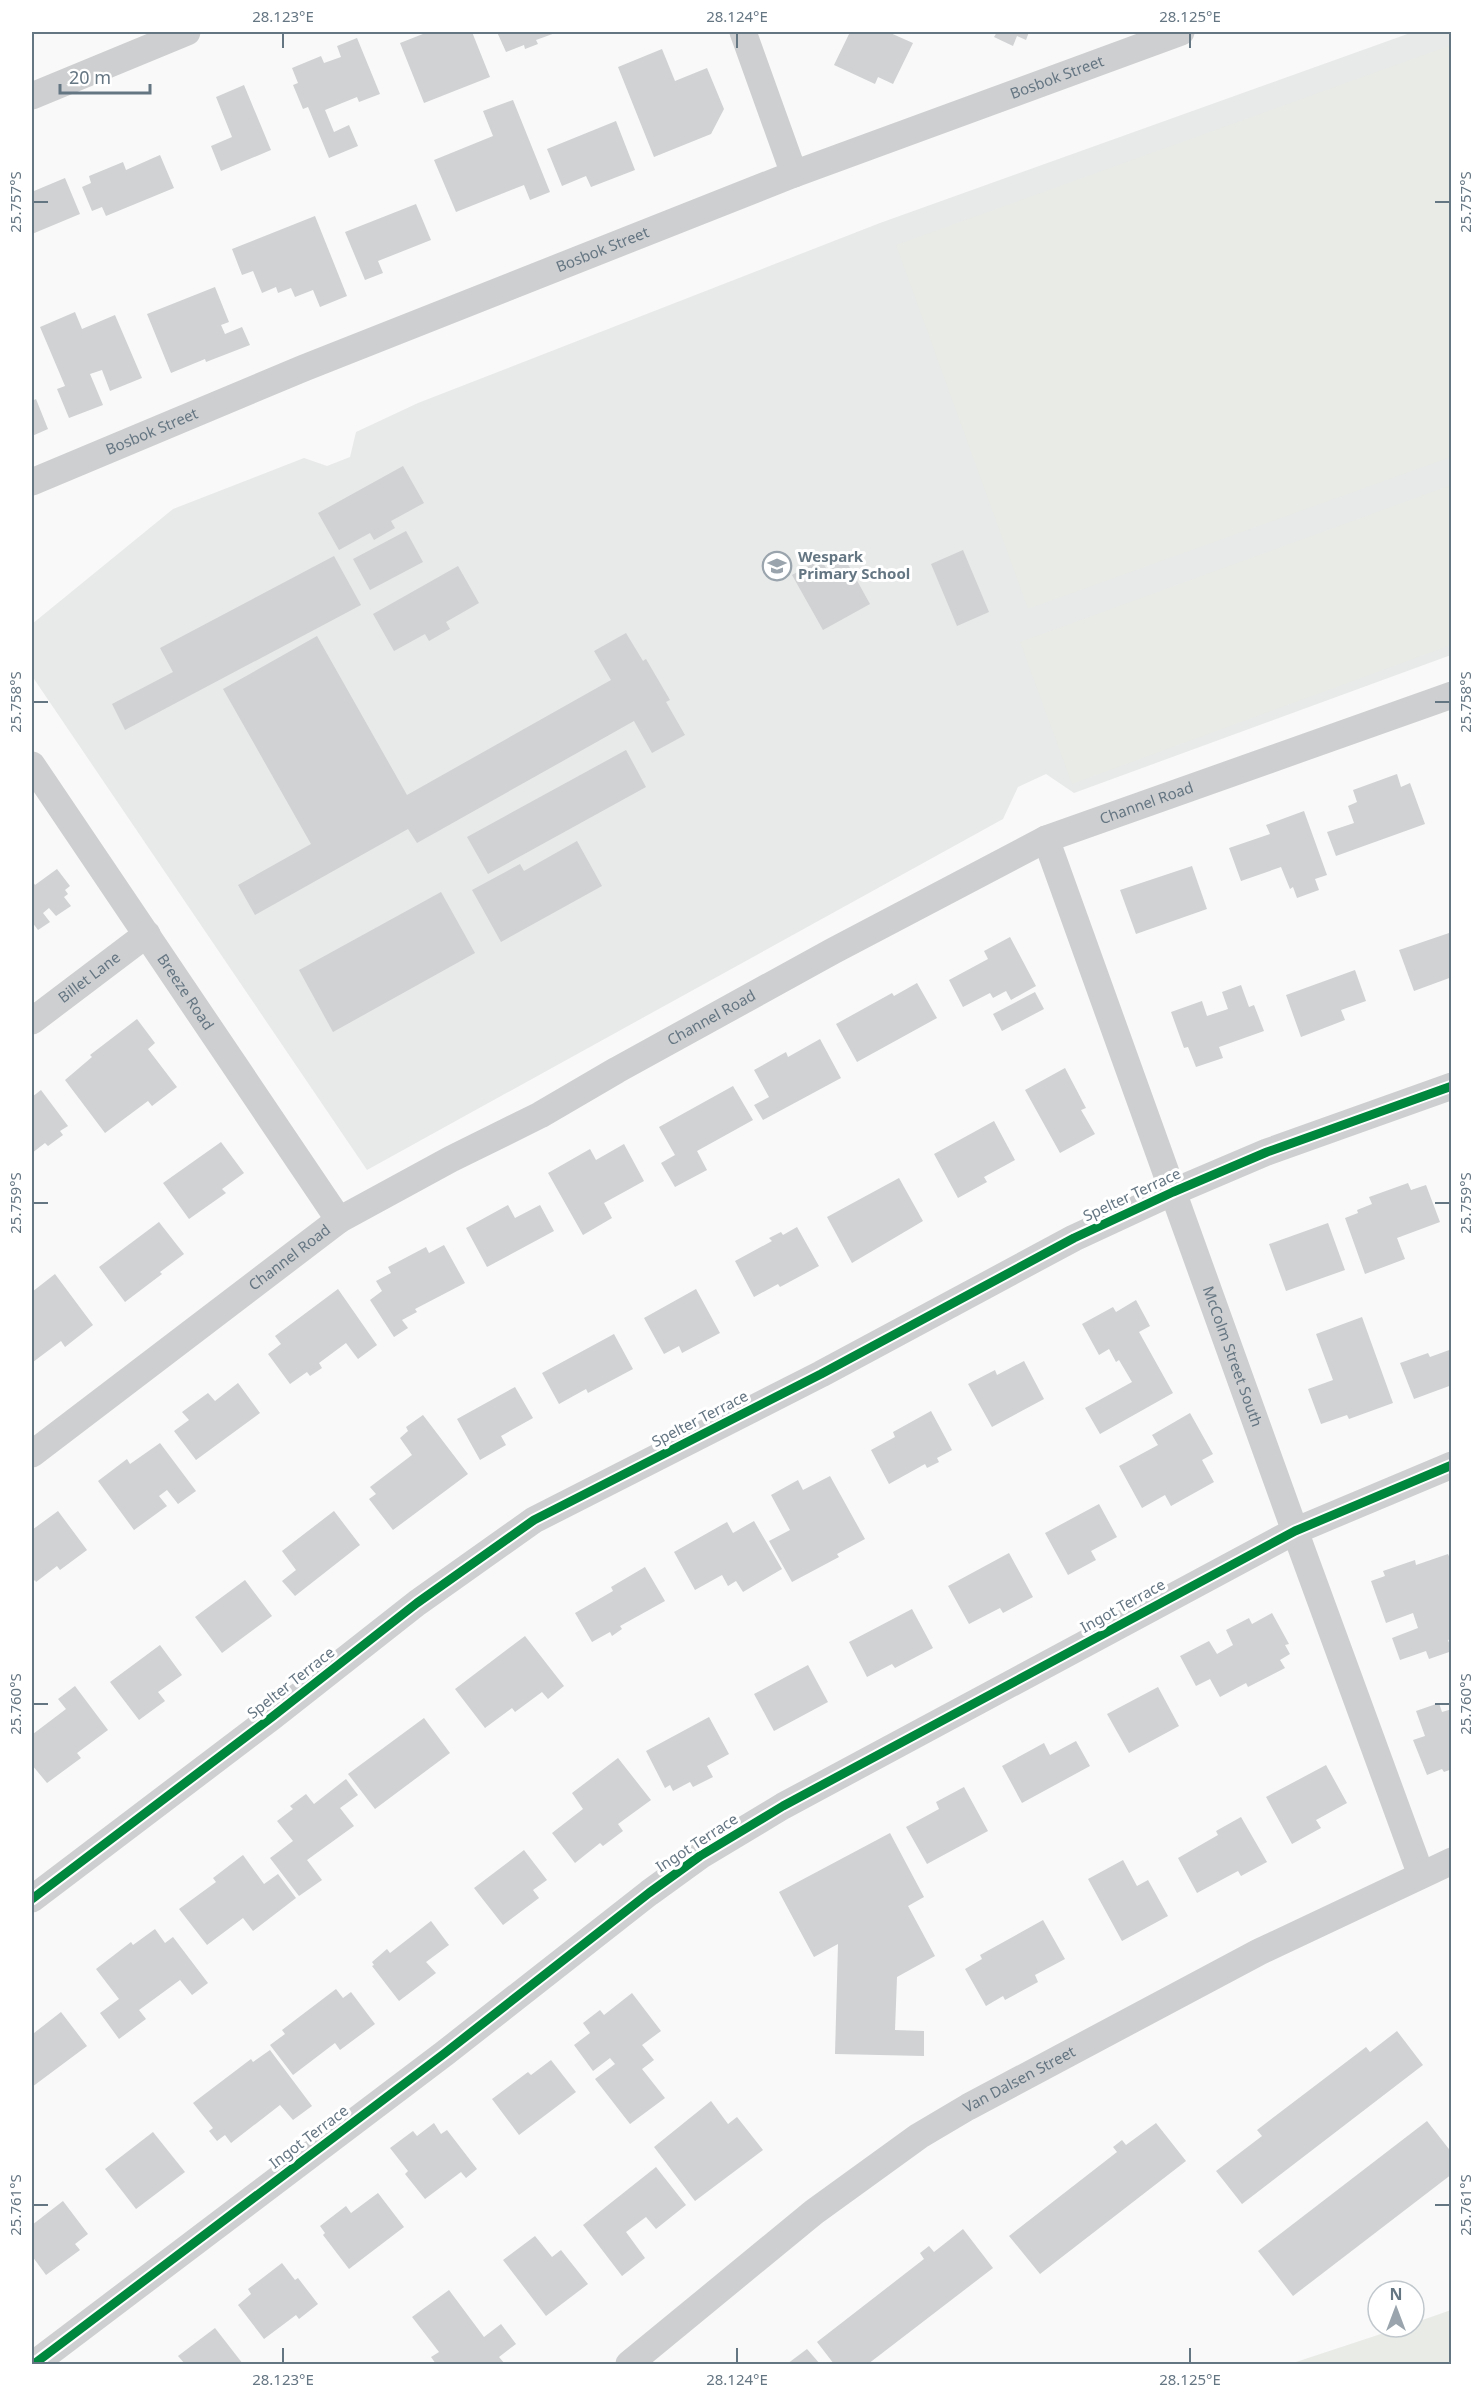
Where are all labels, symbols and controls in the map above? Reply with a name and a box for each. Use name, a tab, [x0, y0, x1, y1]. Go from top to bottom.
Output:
text: 28.123°E	[252, 6, 314, 26]
text: 28.124°E	[706, 6, 768, 26]
text: 28.125°E	[1159, 6, 1221, 26]
street label: Bosbok Street	[1007, 50, 1107, 103]
scale bar	[60, 57, 150, 95]
text: 20 m	[69, 65, 111, 89]
text: 25.757°S	[5, 171, 25, 233]
text: 25.757°S	[1455, 171, 1475, 233]
street label: Bosbok Street	[553, 221, 652, 276]
street label: Bosbok Street	[102, 402, 201, 459]
place label: Wespark Primary School	[798, 546, 910, 583]
school or university icon: Wespark Primary School	[761, 550, 793, 582]
text: 25.758°S	[5, 671, 25, 733]
text: 25.758°S	[1455, 671, 1475, 733]
street label: Channel Road	[1097, 777, 1196, 828]
street label: Billet Lane	[54, 947, 124, 1007]
street label: Breeze Road	[153, 950, 219, 1034]
street label: Channel Road	[663, 985, 759, 1049]
street label: Spelter Terrace	[1079, 1163, 1184, 1225]
text: 25.759°S	[5, 1172, 25, 1234]
text: 25.759°S	[1455, 1172, 1475, 1234]
street label: Channel Road	[244, 1219, 334, 1294]
street label: McColm Street South	[1199, 1283, 1268, 1429]
street label: Spelter Terrace	[648, 1385, 751, 1451]
street label: Ingot Terrace	[1077, 1574, 1168, 1637]
street label: Spelter Terrace	[243, 1642, 338, 1723]
text: 25.760°S	[5, 1673, 25, 1735]
text: 25.760°S	[1455, 1673, 1475, 1735]
street label: Ingot Terrace	[652, 1808, 741, 1876]
street label: Van Dalsen Street	[959, 2041, 1079, 2117]
street label: Ingot Terrace	[265, 2100, 352, 2172]
text: 25.761°S	[5, 2174, 25, 2236]
text: 25.761°S	[1455, 2174, 1475, 2236]
north arrow	[1366, 2279, 1426, 2339]
text: N	[1389, 2283, 1403, 2305]
text: 28.123°E	[252, 2369, 314, 2389]
text: 28.124°E	[706, 2369, 768, 2389]
text: 28.125°E	[1159, 2369, 1221, 2389]

